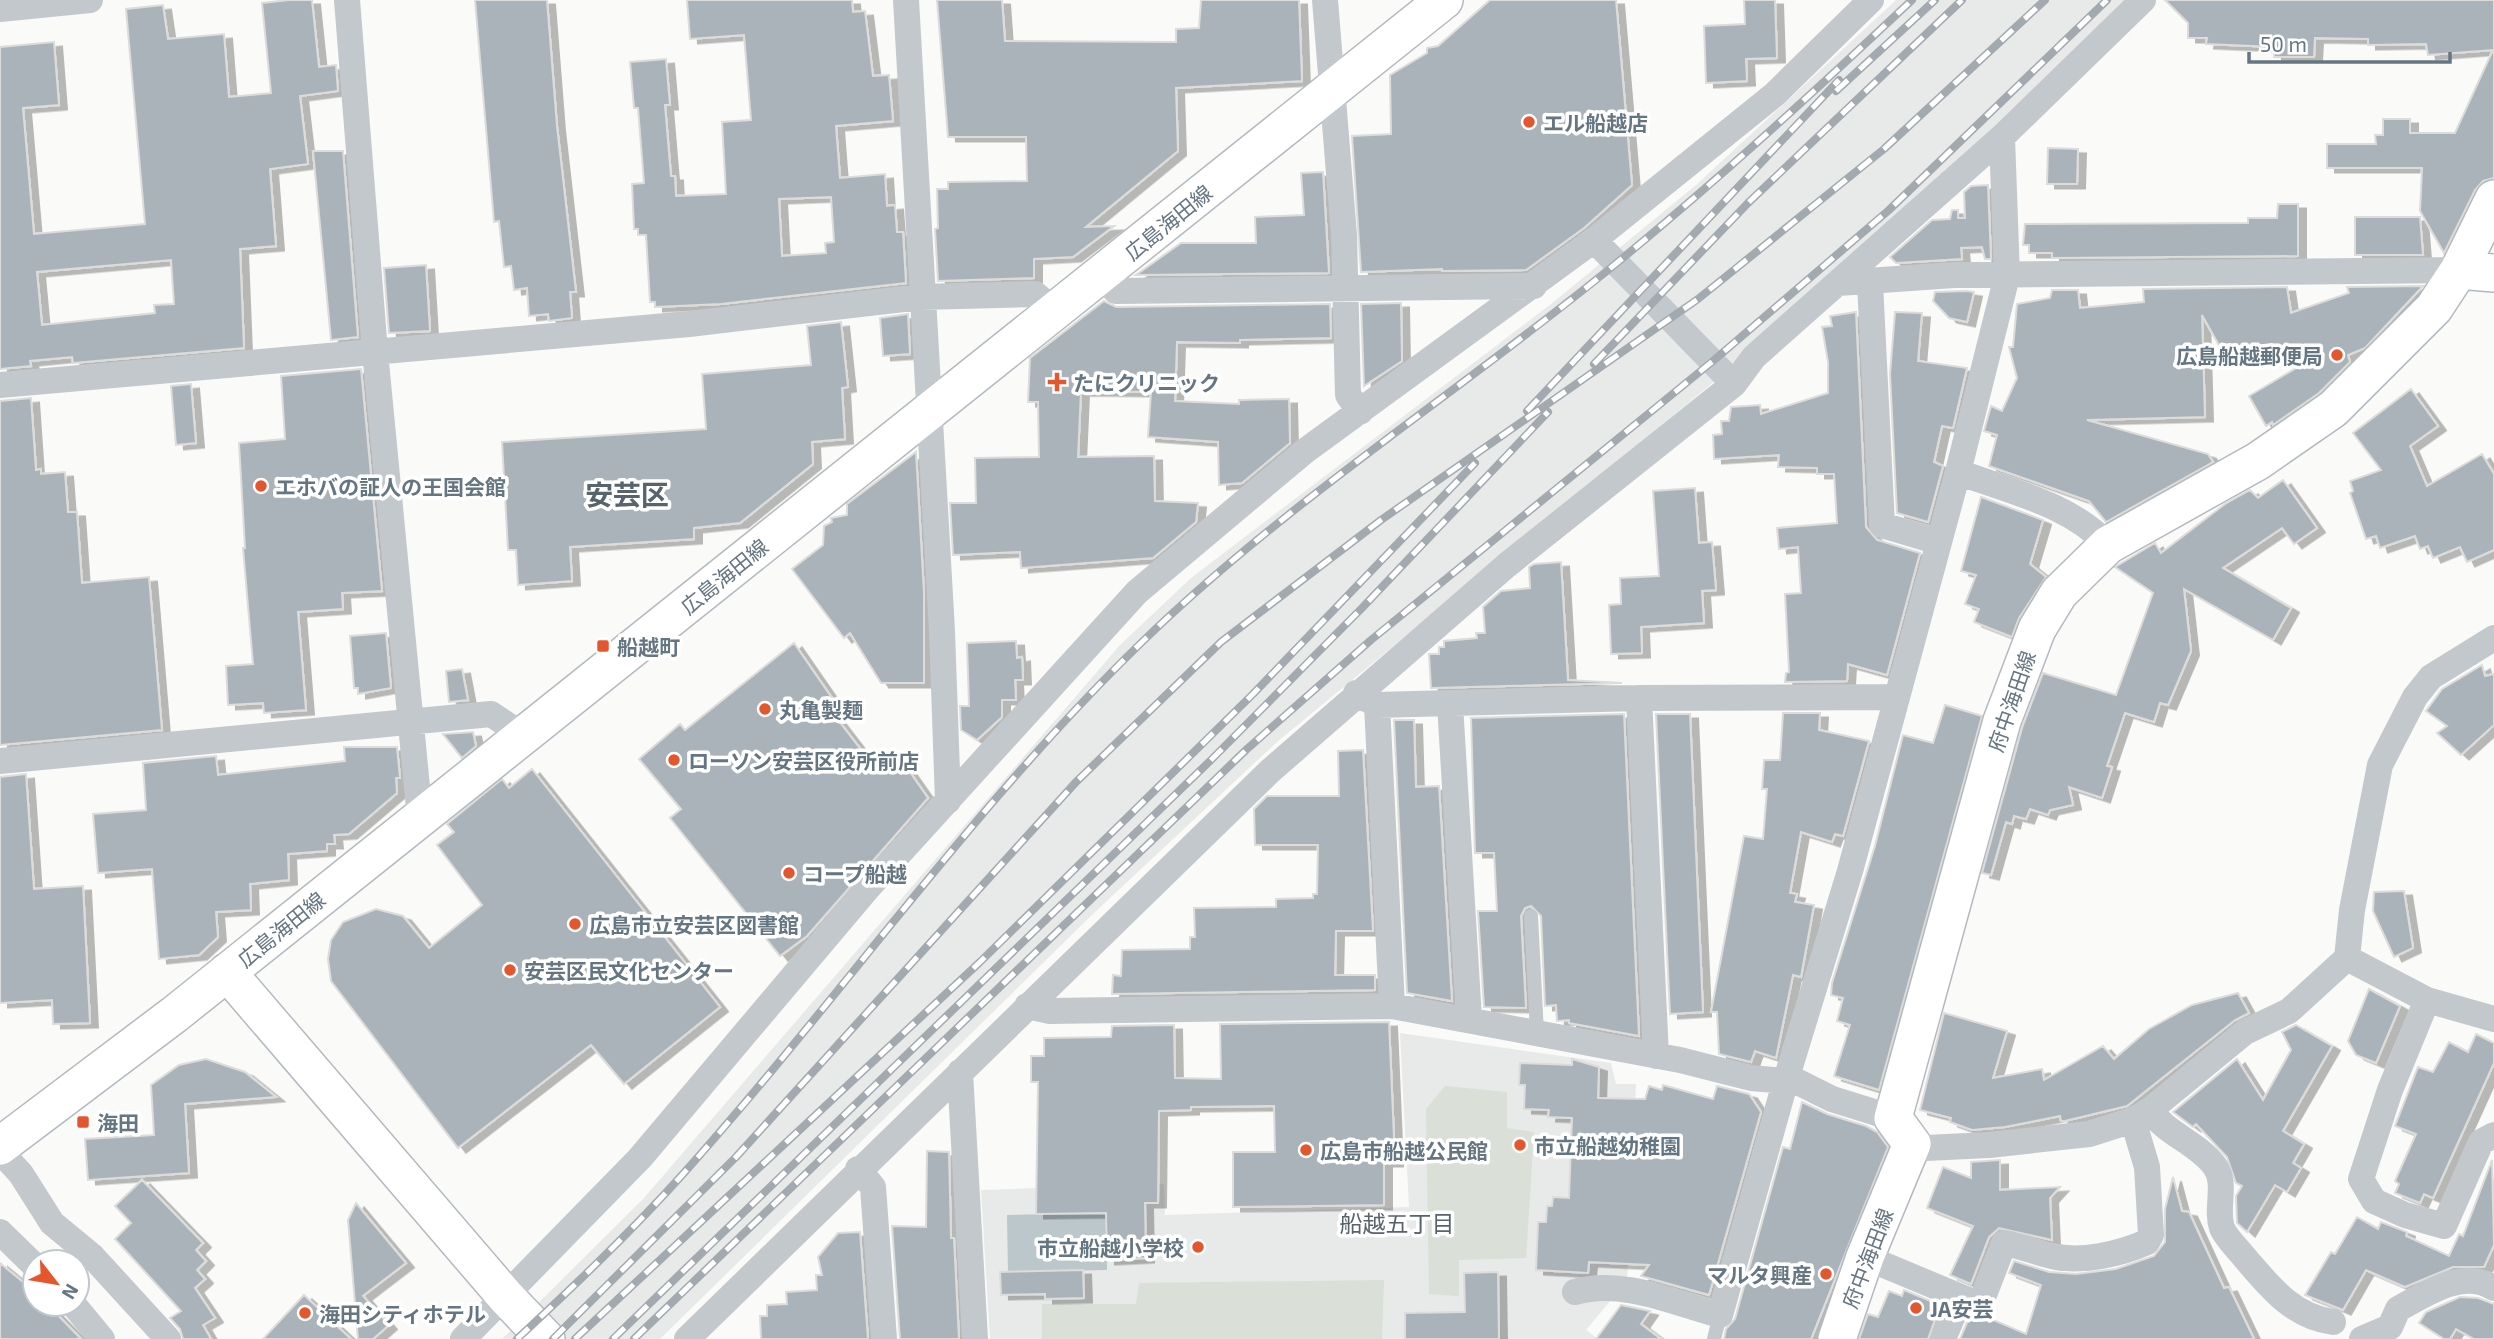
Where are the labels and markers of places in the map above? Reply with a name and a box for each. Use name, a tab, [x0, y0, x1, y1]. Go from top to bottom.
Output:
place label: エル船越店	[1543, 110, 1648, 135]
marker: エル船越店	[1521, 114, 1537, 130]
place label: 広島船越郵便局	[2176, 343, 2323, 368]
marker: 広島船越郵便局	[2329, 347, 2345, 363]
place label: たにクリニック	[1073, 370, 1220, 395]
marker: たにクリニック	[1047, 372, 1067, 392]
place label: エホバの証人の王国会館	[275, 474, 506, 499]
marker: エホバの証人の王国会館	[253, 478, 269, 494]
place label: 船越町	[617, 634, 680, 659]
marker: 船越町	[595, 638, 611, 654]
place label: 丸亀製麺	[779, 697, 863, 722]
marker: 丸亀製麺	[757, 701, 773, 717]
place label: ローソン安芸区役所前店	[688, 748, 919, 773]
marker: ローソン安芸区役所前店	[666, 752, 682, 768]
place label: コープ船越	[803, 861, 907, 886]
marker: コープ船越	[781, 865, 797, 881]
place label: 広島市立安芸区図書館	[589, 912, 799, 937]
marker: 広島市立安芸区図書館	[567, 916, 583, 932]
place label: 安芸区民文化センター	[524, 958, 734, 983]
marker: 安芸区民文化センター	[502, 962, 518, 978]
place label: 海田	[97, 1110, 139, 1135]
marker: 海田	[75, 1114, 91, 1130]
place label: 市立船越幼稚園	[1534, 1133, 1681, 1158]
marker: 市立船越幼稚園	[1512, 1137, 1528, 1153]
place label: 広島市船越公民館	[1320, 1138, 1488, 1163]
marker: 広島市船越公民館	[1298, 1142, 1314, 1158]
place label: 市立船越小学校	[1037, 1235, 1184, 1260]
marker: 市立船越小学校	[1190, 1239, 1206, 1255]
place label: マルタ興産	[1707, 1262, 1812, 1287]
marker: マルタ興産	[1818, 1266, 1834, 1282]
place label: JA安芸	[1930, 1296, 1994, 1321]
marker: JA安芸	[1908, 1300, 1924, 1316]
place label: 海田シティホテル	[319, 1301, 486, 1326]
marker: 海田シティホテル	[297, 1305, 313, 1321]

